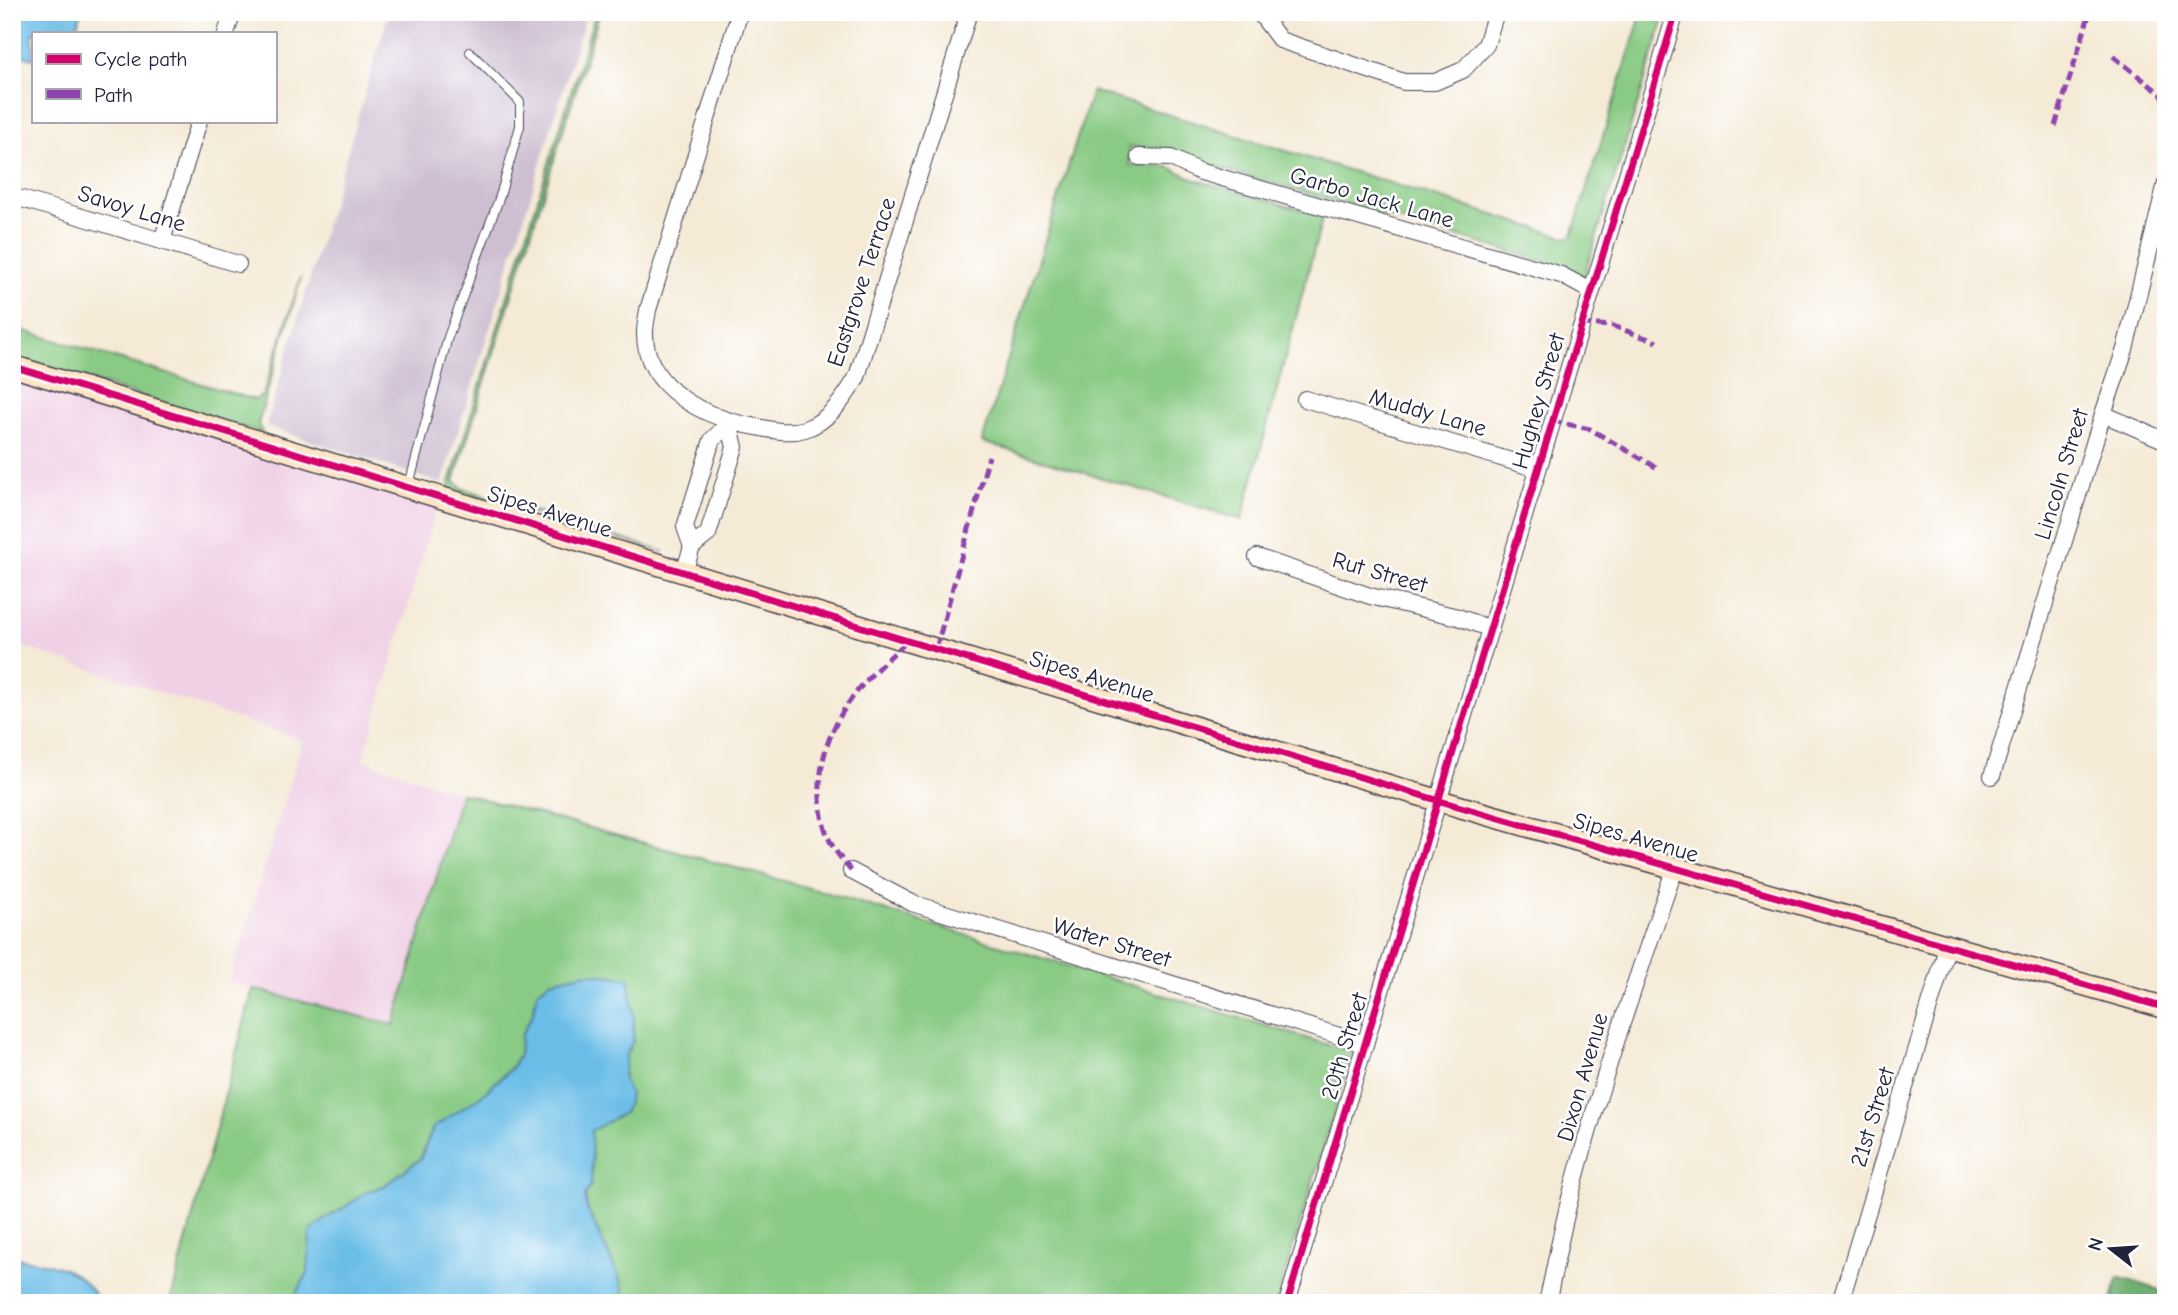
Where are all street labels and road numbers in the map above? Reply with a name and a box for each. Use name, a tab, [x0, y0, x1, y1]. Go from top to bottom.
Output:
street label: Garbo Jack Lane	[1287, 161, 1457, 234]
street label: Savoy Lane	[75, 179, 189, 238]
street label: Eastgrove Terrace	[821, 194, 902, 370]
street label: Hughey Street	[1506, 329, 1571, 472]
street label: Muddy Lane	[1366, 383, 1490, 442]
street label: Lincoln Street	[2029, 404, 2095, 543]
street label: Sipes Avenue	[484, 480, 615, 543]
street label: Rut Street	[1329, 546, 1432, 599]
street label: Sipes Avenue	[1026, 645, 1157, 708]
street label: Sipes Avenue	[1570, 807, 1702, 868]
street label: Water Street	[1050, 912, 1176, 974]
street label: 20th Street	[1315, 988, 1374, 1103]
street label: Dixon Avenue	[1551, 1010, 1614, 1145]
street label: 21st Street	[1845, 1063, 1901, 1170]

